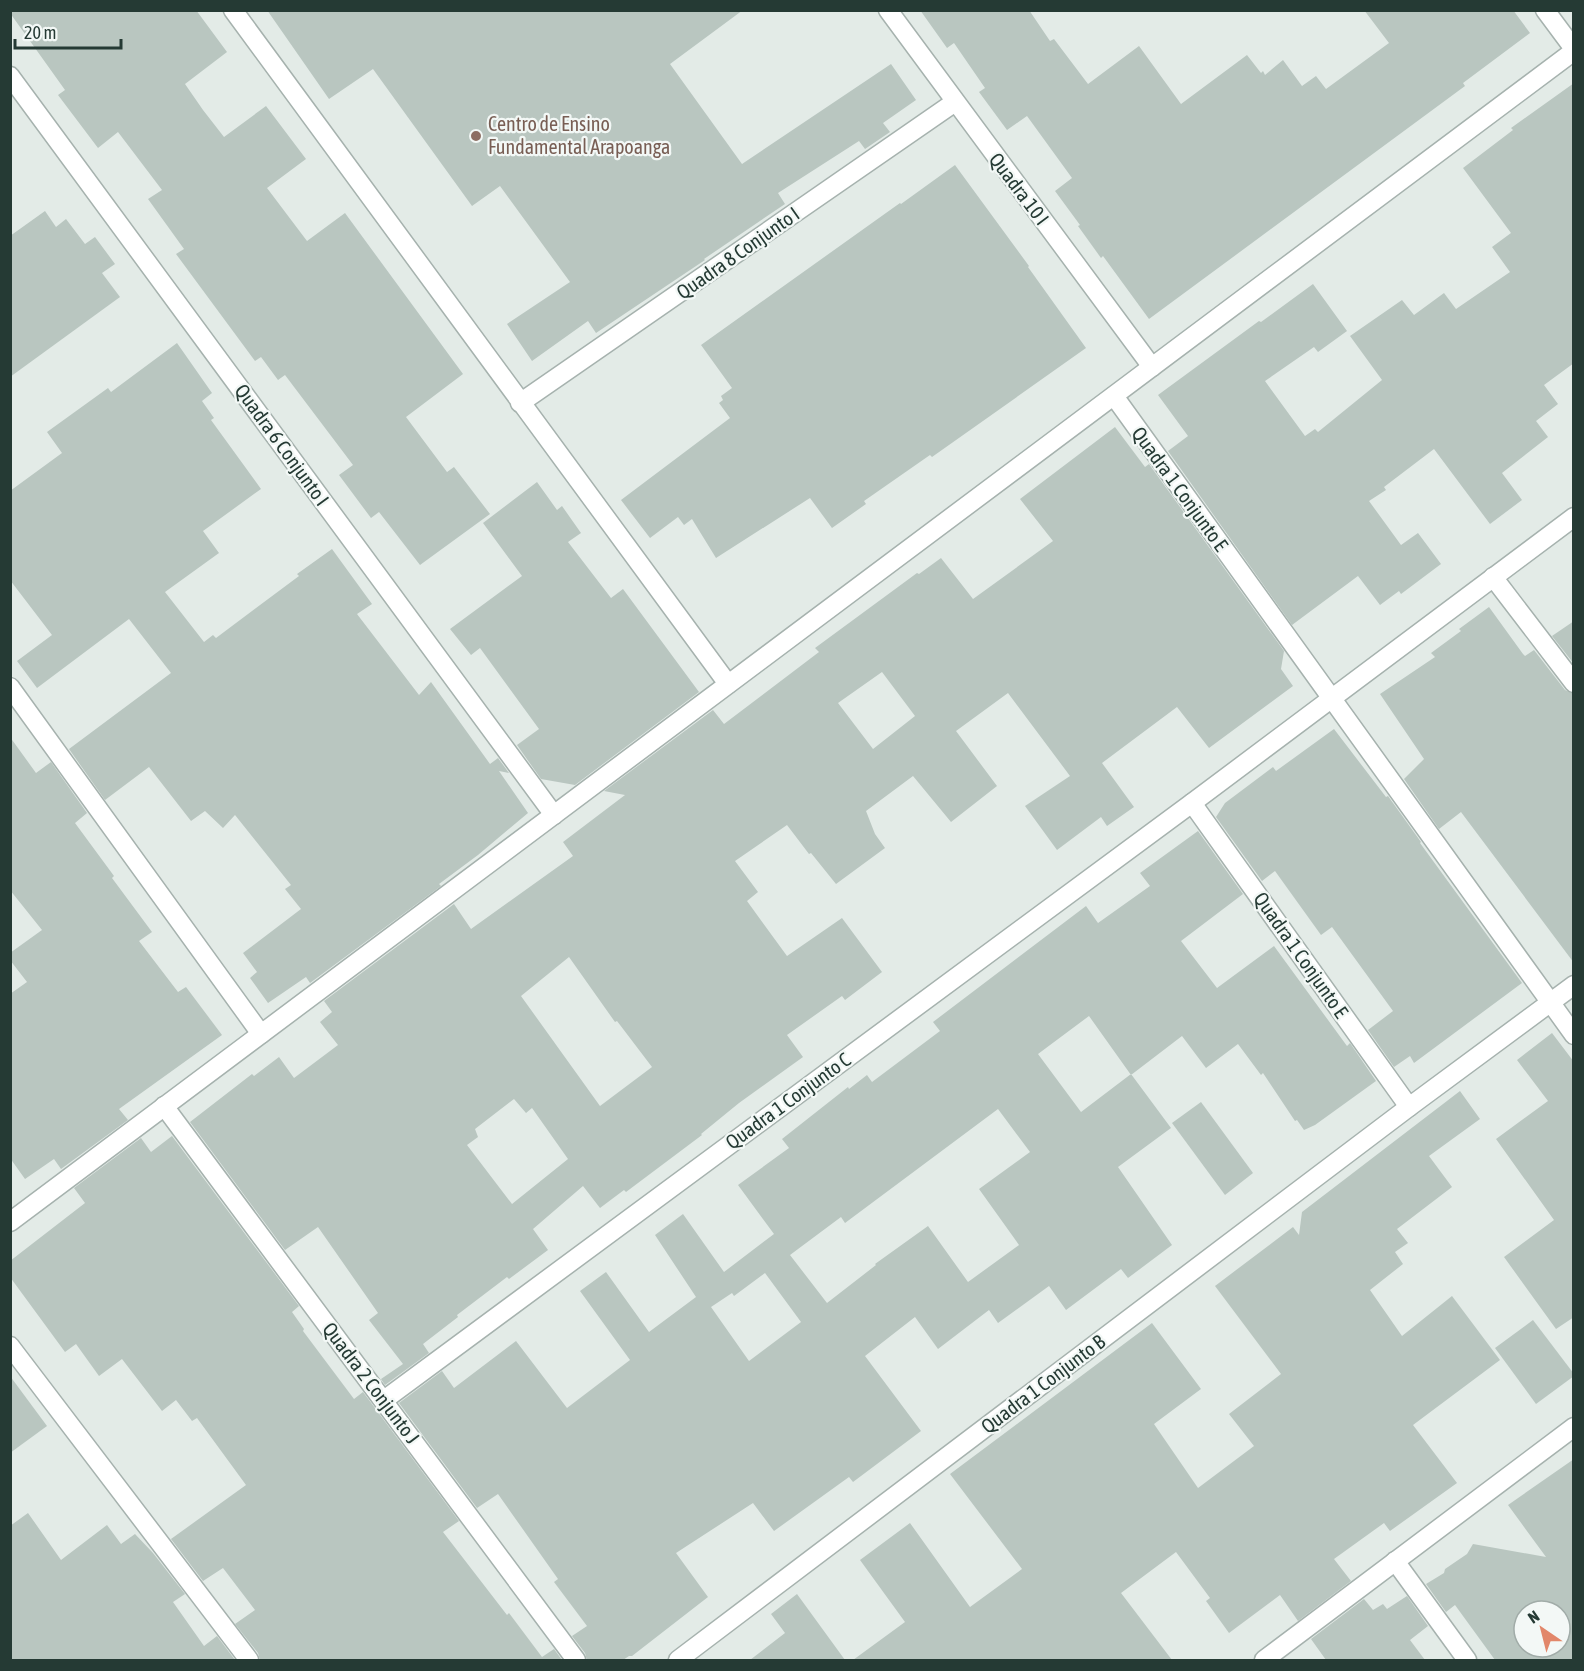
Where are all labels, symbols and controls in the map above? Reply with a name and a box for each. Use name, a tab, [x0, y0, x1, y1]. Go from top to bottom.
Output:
scale bar	[15, 12, 122, 50]
text: 20 m	[24, 22, 56, 43]
place label: Centro de Ensino Fundamental Arapoanga	[488, 112, 670, 158]
marker: Centro de Ensino Fundamental Arapoanga	[469, 129, 483, 143]
street label: Quadra 10 I	[985, 148, 1054, 229]
street label: Quadra 8 Conjunto I	[672, 202, 804, 304]
street label: Quadra 6 Conjunto I	[231, 379, 334, 510]
street label: Quadra 1 Conjunto E	[1128, 422, 1234, 556]
street label: Quadra 1 Conjunto E	[1250, 887, 1354, 1022]
street label: Quadra 1 Conjunto C	[721, 1048, 855, 1154]
street label: Quadra 2 Conjunto J	[318, 1317, 425, 1448]
street label: Quadra 1 Conjunto B	[976, 1329, 1110, 1438]
north arrow	[1512, 1599, 1572, 1659]
text: N	[1524, 1607, 1542, 1627]

